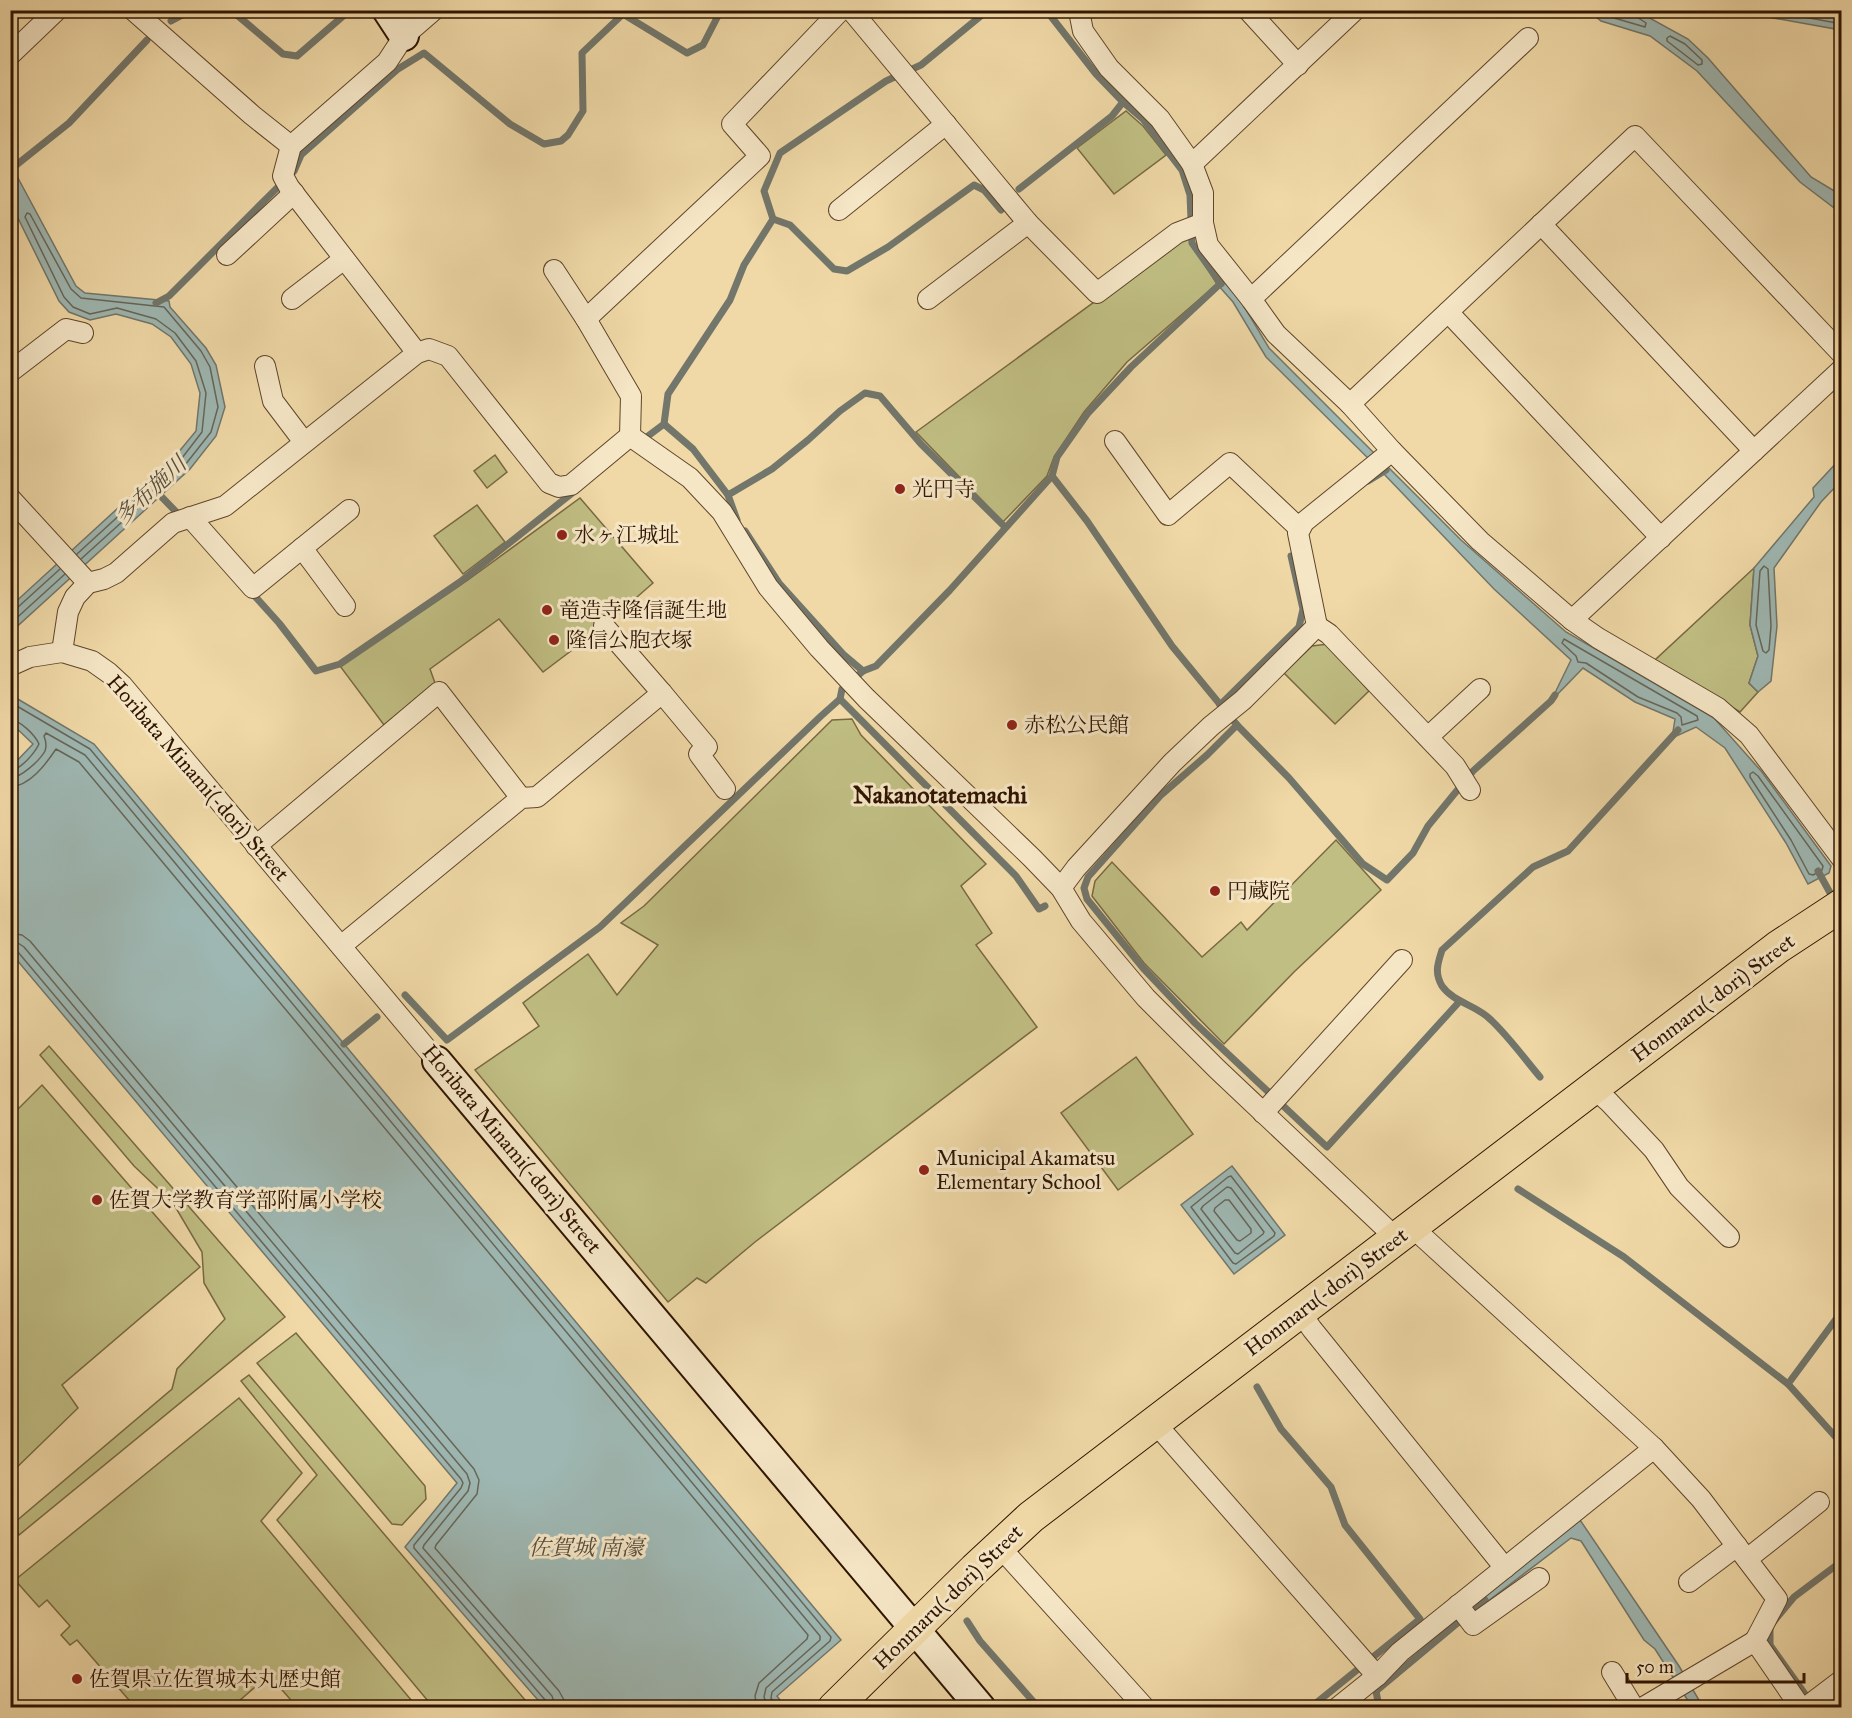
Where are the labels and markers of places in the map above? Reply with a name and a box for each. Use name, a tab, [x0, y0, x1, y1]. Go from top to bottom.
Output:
place label: 光円寺	[912, 476, 975, 502]
marker: 光円寺	[893, 482, 907, 496]
place label: 水ヶ江城址	[574, 522, 679, 548]
marker: 水ヶ江城址	[555, 528, 569, 542]
place label: 竜造寺隆信誕生地	[559, 597, 727, 623]
marker: 竜造寺隆信誕生地	[540, 603, 554, 617]
place label: 隆信公胞衣塚	[566, 627, 692, 653]
marker: 隆信公胞衣塚	[547, 633, 561, 647]
place label: 赤松公民館	[1024, 712, 1129, 738]
marker: 赤松公民館	[1005, 718, 1019, 732]
place label: 円蔵院	[1227, 878, 1290, 904]
marker: 円蔵院	[1208, 884, 1222, 898]
place label: Municipal Akamatsu Elementary School	[936, 1145, 1115, 1195]
marker: Municipal Akamatsu Elementary School	[917, 1163, 931, 1177]
place label: 佐賀大学教育学部附属小学校	[109, 1187, 382, 1213]
marker: 佐賀大学教育学部附属小学校	[90, 1193, 104, 1207]
place label: 佐賀県立佐賀城本丸歴史館	[89, 1666, 341, 1692]
marker: 佐賀県立佐賀城本丸歴史館	[70, 1672, 84, 1686]

